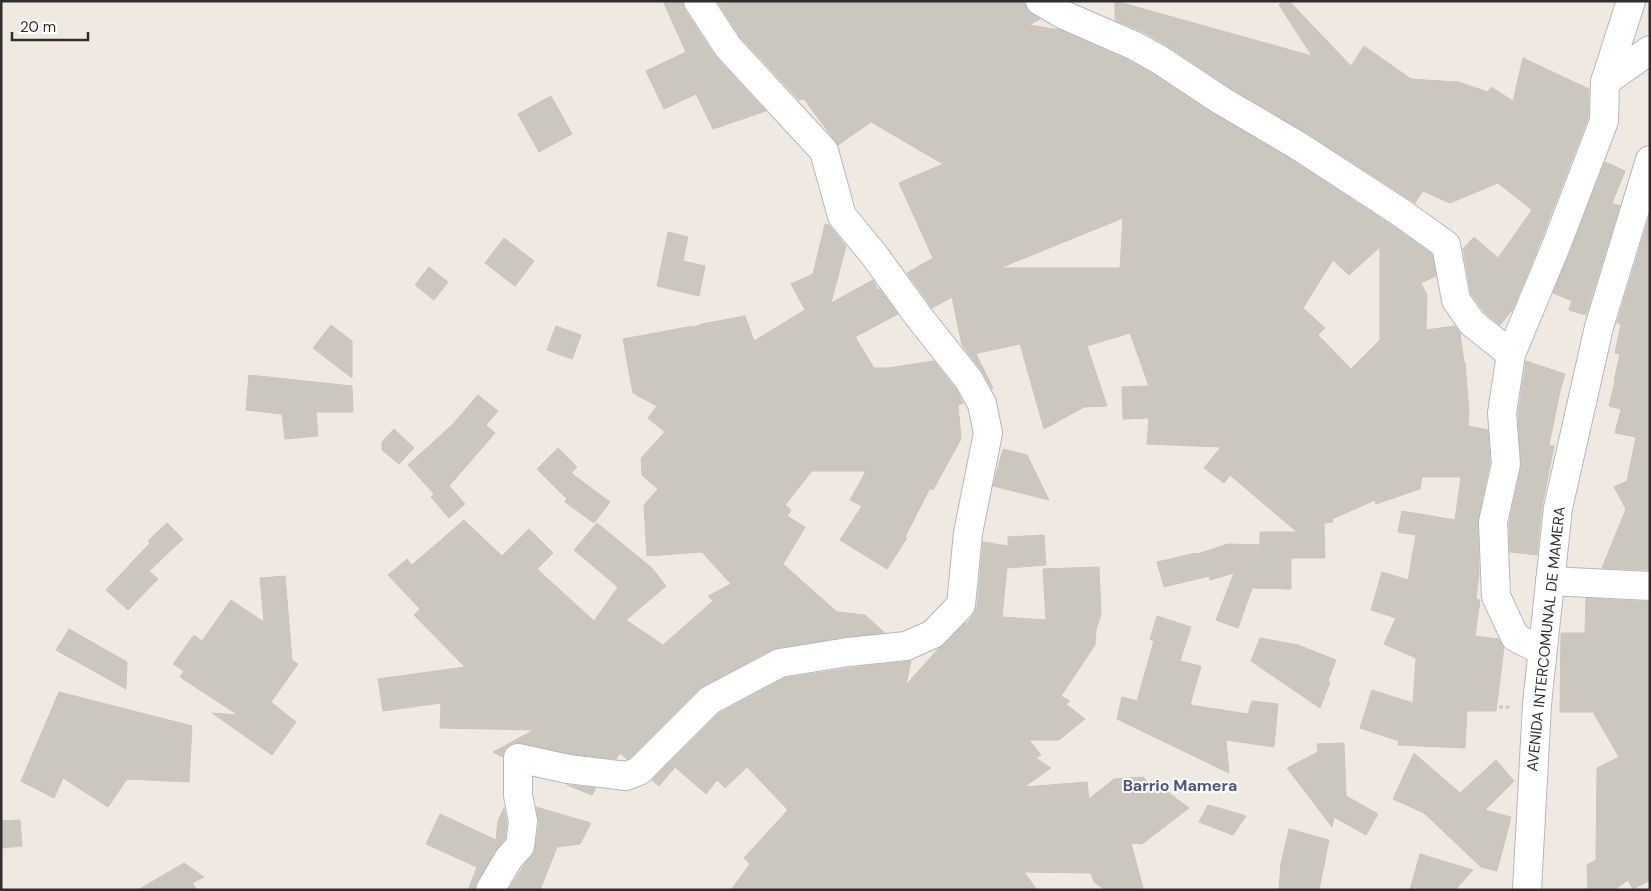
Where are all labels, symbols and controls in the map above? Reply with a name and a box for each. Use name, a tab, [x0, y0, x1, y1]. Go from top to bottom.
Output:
scale bar	[12, 10, 89, 42]
text: 20 m	[20, 17, 56, 37]
street label: AVENIDA INTERCOMUNAL DE MAMERA	[1522, 505, 1570, 773]
district label: Barrio Mamera	[1123, 775, 1237, 796]

